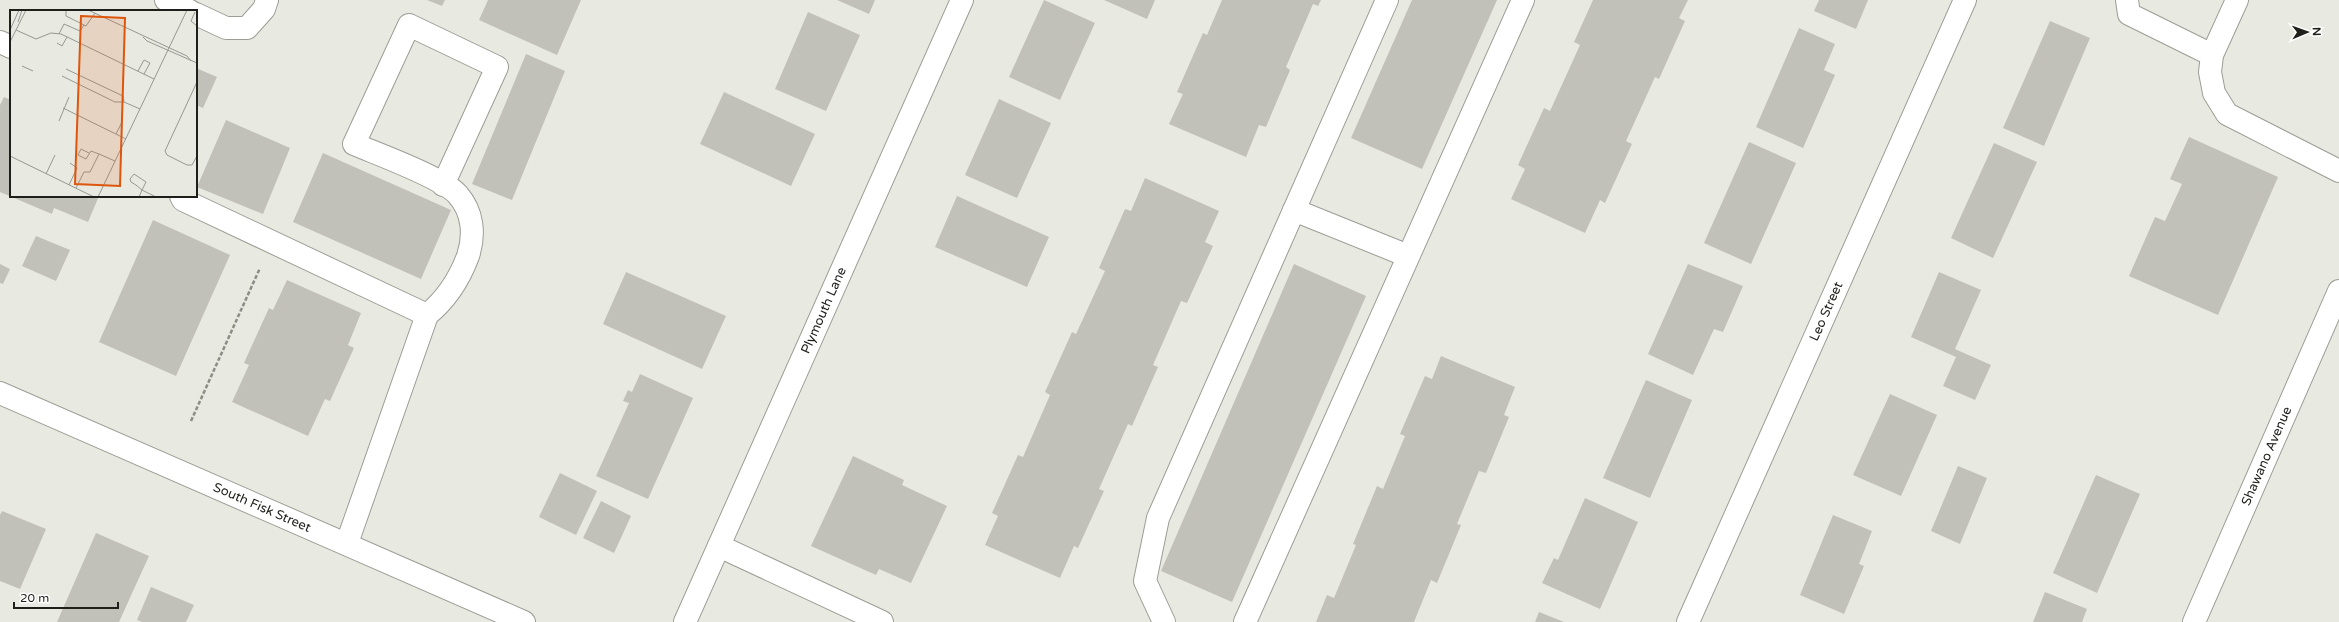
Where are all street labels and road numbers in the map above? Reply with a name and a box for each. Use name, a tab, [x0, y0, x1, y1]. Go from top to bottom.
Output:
street label: Plymouth Lane	[797, 265, 850, 356]
street label: Leo Street	[1806, 279, 1847, 344]
street label: Shawano Avenue	[2238, 404, 2295, 508]
street label: South Fisk Street	[211, 479, 313, 536]

